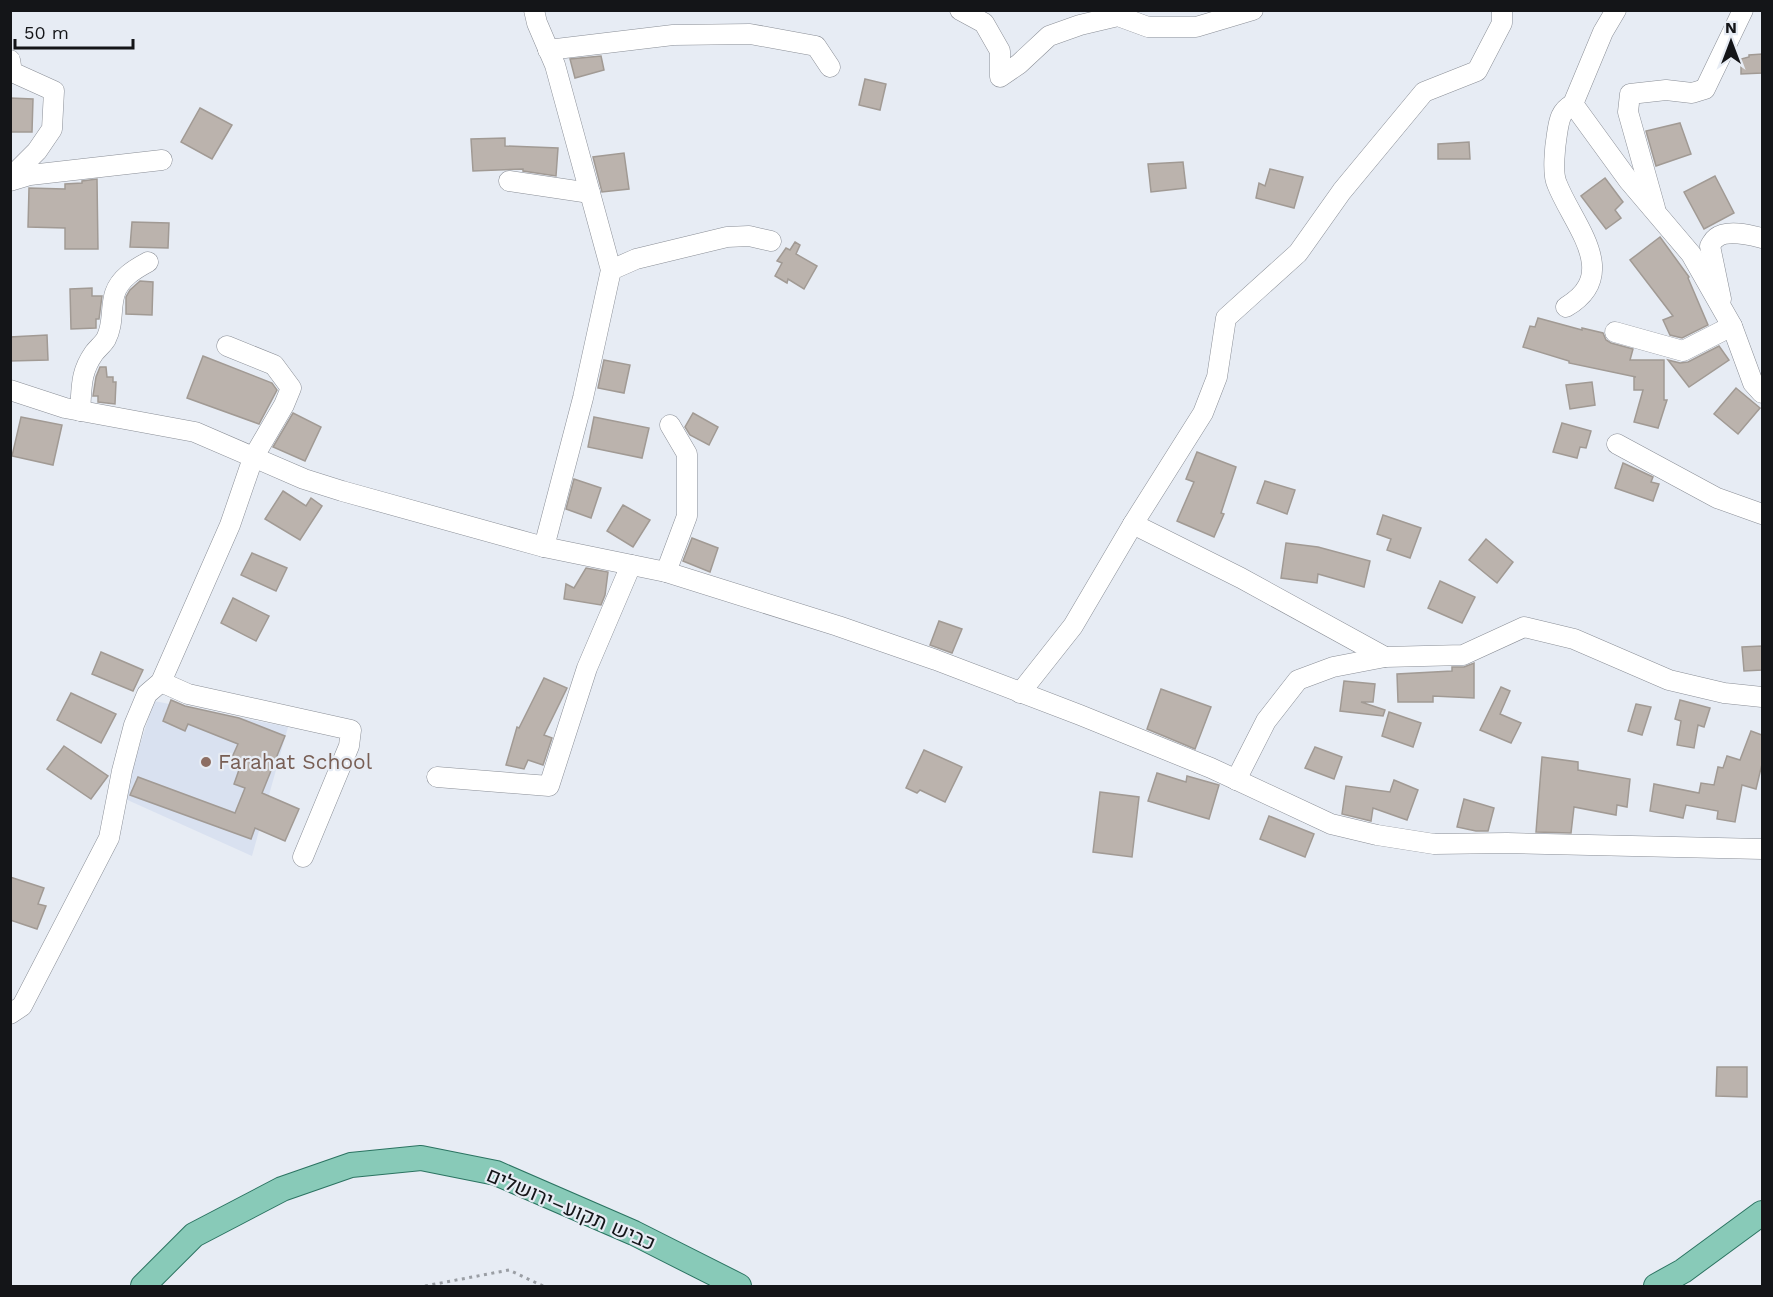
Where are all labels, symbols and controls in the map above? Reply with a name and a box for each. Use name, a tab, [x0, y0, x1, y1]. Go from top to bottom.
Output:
scale bar	[15, 12, 134, 50]
north arrow	[1701, 12, 1761, 72]
text: N	[1725, 18, 1737, 37]
text: 50 m	[24, 22, 69, 43]
place label: Farahat School	[218, 749, 373, 774]
marker: Farahat School	[199, 755, 213, 769]
street label: כביש תקוע–ירושלים	[483, 1162, 659, 1255]

